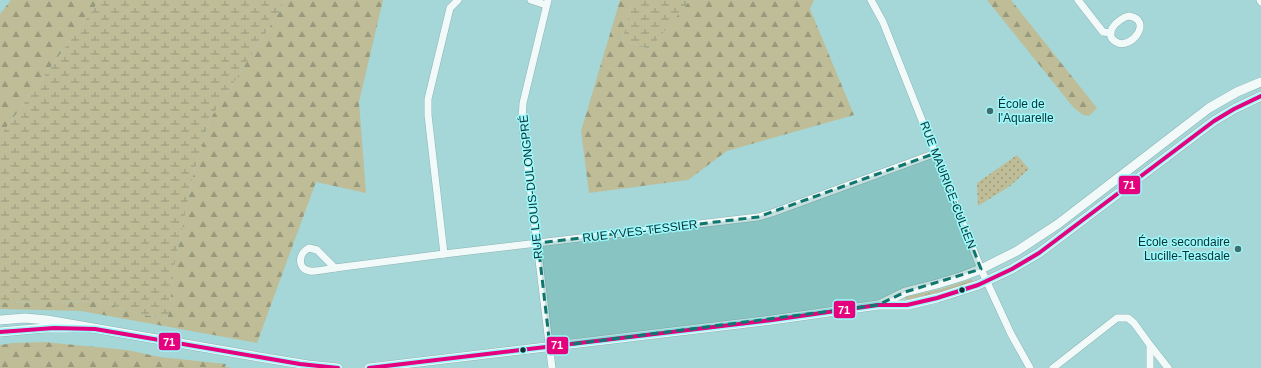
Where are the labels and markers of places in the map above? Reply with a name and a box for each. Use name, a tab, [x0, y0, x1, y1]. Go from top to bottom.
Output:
place label: École de l'Aquarelle	[998, 96, 1054, 125]
marker: École de l'Aquarelle	[985, 106, 995, 116]
place label: École secondaire Lucille-Teasdale	[1138, 234, 1230, 263]
marker: École secondaire Lucille-Teasdale	[1233, 244, 1243, 254]
unlabelled marker	[957, 285, 967, 295]
unlabelled marker	[518, 345, 528, 355]

